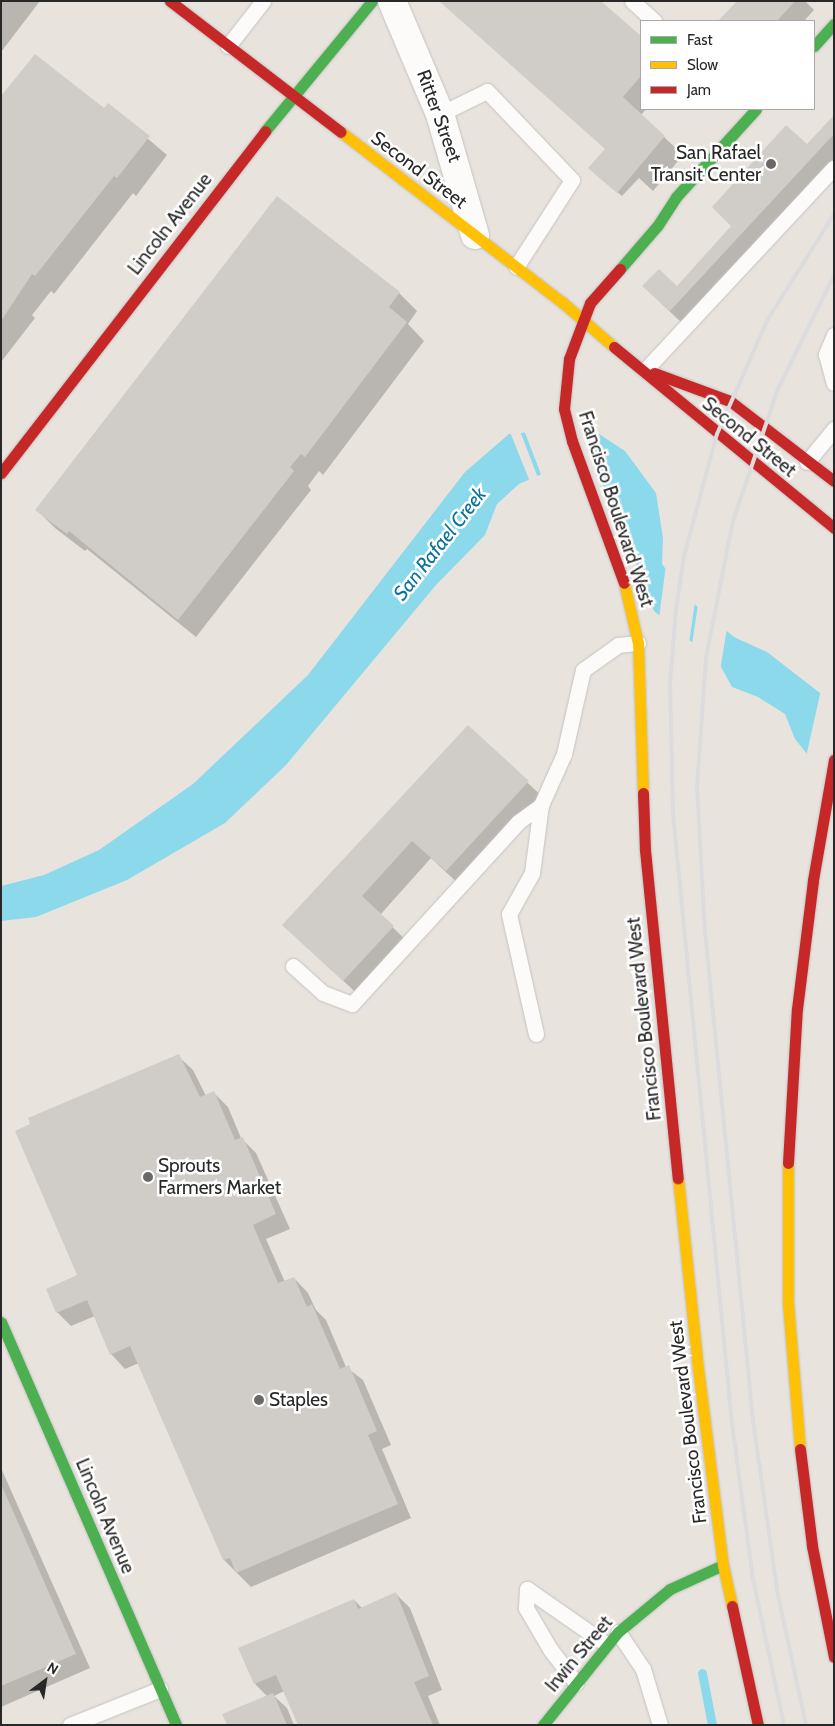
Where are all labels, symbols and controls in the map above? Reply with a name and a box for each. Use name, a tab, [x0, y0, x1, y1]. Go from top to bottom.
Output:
legend	[640, 20, 815, 110]
text: Fast	[687, 31, 712, 49]
text: Slow	[687, 56, 718, 74]
street label: Ritter Street	[412, 67, 466, 165]
text: Jam	[687, 81, 711, 99]
street label: Second Street	[367, 127, 471, 213]
place label: San Rafael Transit Center	[651, 142, 761, 186]
marker: San Rafael Transit Center	[765, 158, 777, 170]
street label: Lincoln Avenue	[123, 169, 217, 279]
street label: Second Street	[698, 392, 800, 482]
street label: Francisco Boulevard West	[574, 408, 658, 610]
water label: San Rafael Creek	[389, 483, 491, 605]
street label: Francisco Boulevard West	[622, 916, 666, 1122]
place label: Sprouts Farmers Market	[158, 1155, 281, 1199]
marker: Sprouts Farmers Market	[142, 1171, 154, 1183]
street label: Francisco Boulevard West	[664, 1319, 712, 1525]
place label: Staples	[269, 1389, 328, 1411]
marker: Staples	[253, 1394, 265, 1406]
street label: Lincoln Avenue	[71, 1455, 139, 1577]
street label: Irwin Street	[541, 1611, 617, 1697]
north arrow	[20, 1656, 70, 1706]
text: N	[44, 1658, 62, 1678]

